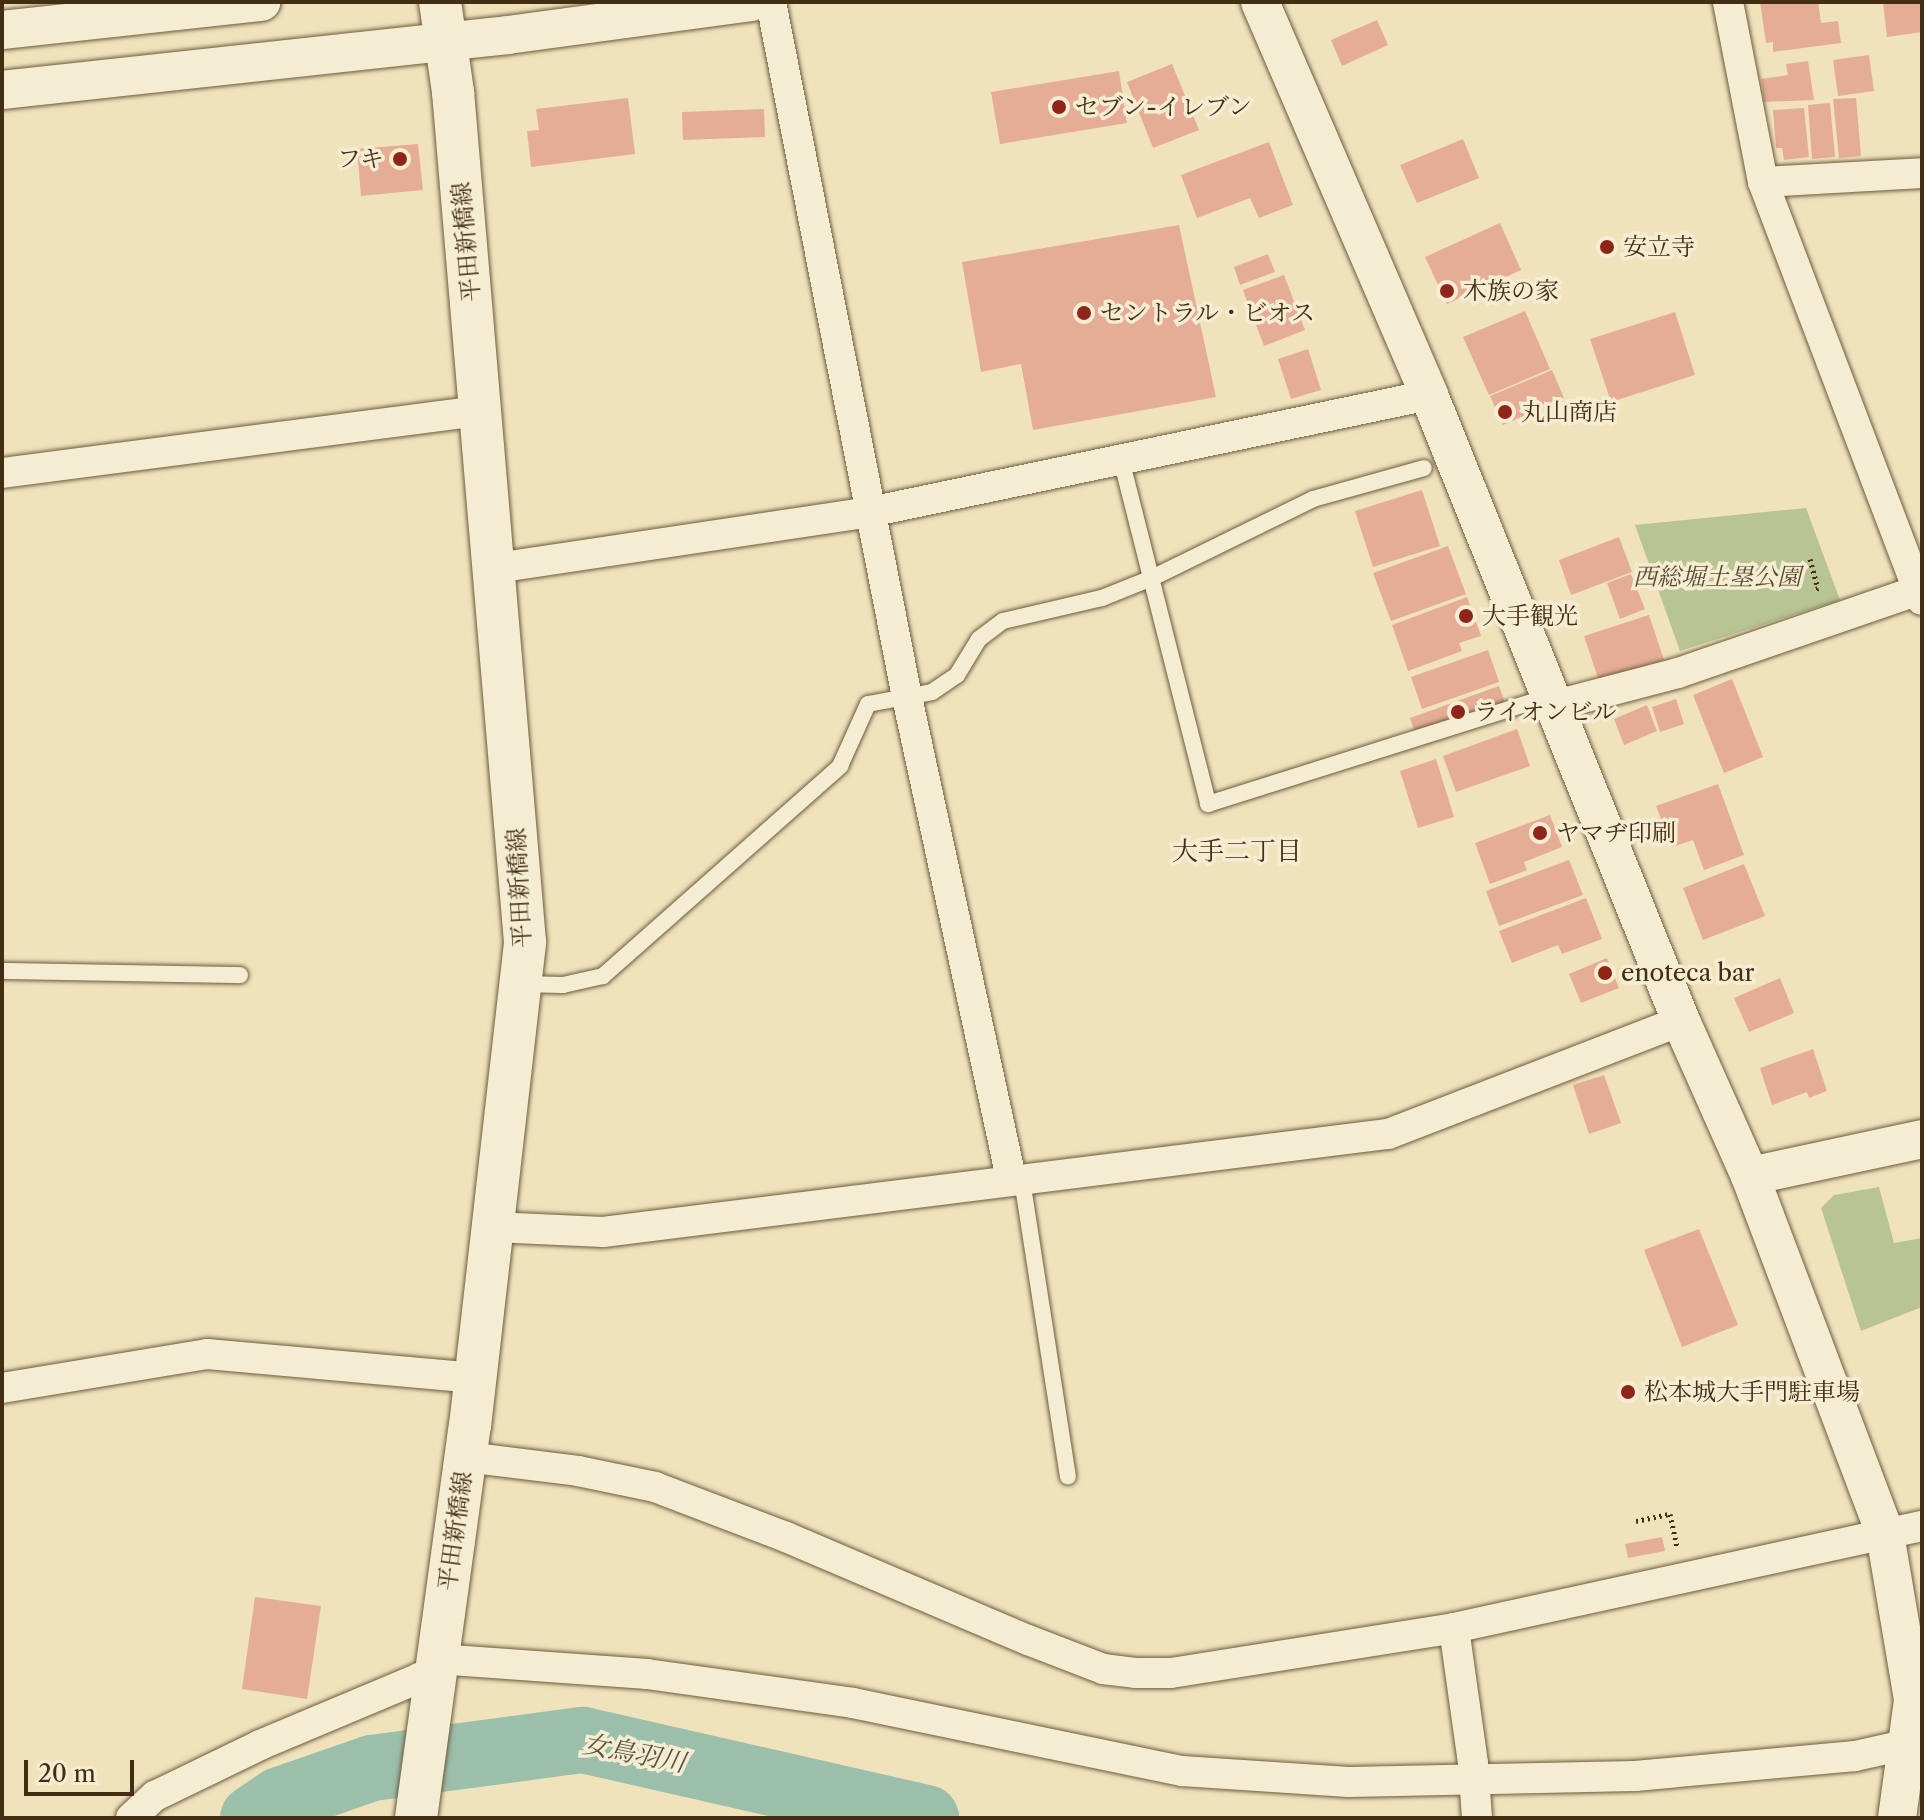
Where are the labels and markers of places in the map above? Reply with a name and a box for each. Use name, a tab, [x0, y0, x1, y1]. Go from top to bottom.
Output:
place label: セブン-イレブン	[1075, 93, 1254, 121]
marker: セブン-イレブン	[1050, 98, 1068, 116]
place label: フキ	[336, 145, 384, 173]
marker: フキ	[391, 150, 409, 168]
place label: 安立寺	[1623, 233, 1695, 261]
marker: 安立寺	[1598, 238, 1616, 256]
place label: 木族の家	[1463, 277, 1559, 305]
marker: 木族の家	[1438, 282, 1456, 300]
place label: セントラル・ビオス	[1100, 299, 1316, 327]
marker: セントラル・ビオス	[1075, 304, 1093, 322]
place label: 丸山商店	[1521, 398, 1617, 426]
marker: 丸山商店	[1496, 403, 1514, 421]
place label: 大手観光	[1482, 602, 1578, 630]
marker: 大手観光	[1457, 607, 1475, 625]
place label: ライオンビル	[1474, 698, 1618, 726]
marker: ライオンビル	[1449, 703, 1467, 721]
place label: ヤマヂ印刷	[1556, 819, 1676, 847]
marker: ヤマヂ印刷	[1531, 824, 1549, 842]
place label: enoteca bar	[1621, 959, 1755, 987]
marker: enoteca bar	[1596, 964, 1614, 982]
place label: 松本城大手門駐車場	[1644, 1378, 1860, 1406]
marker: 松本城大手門駐車場	[1619, 1383, 1637, 1401]

